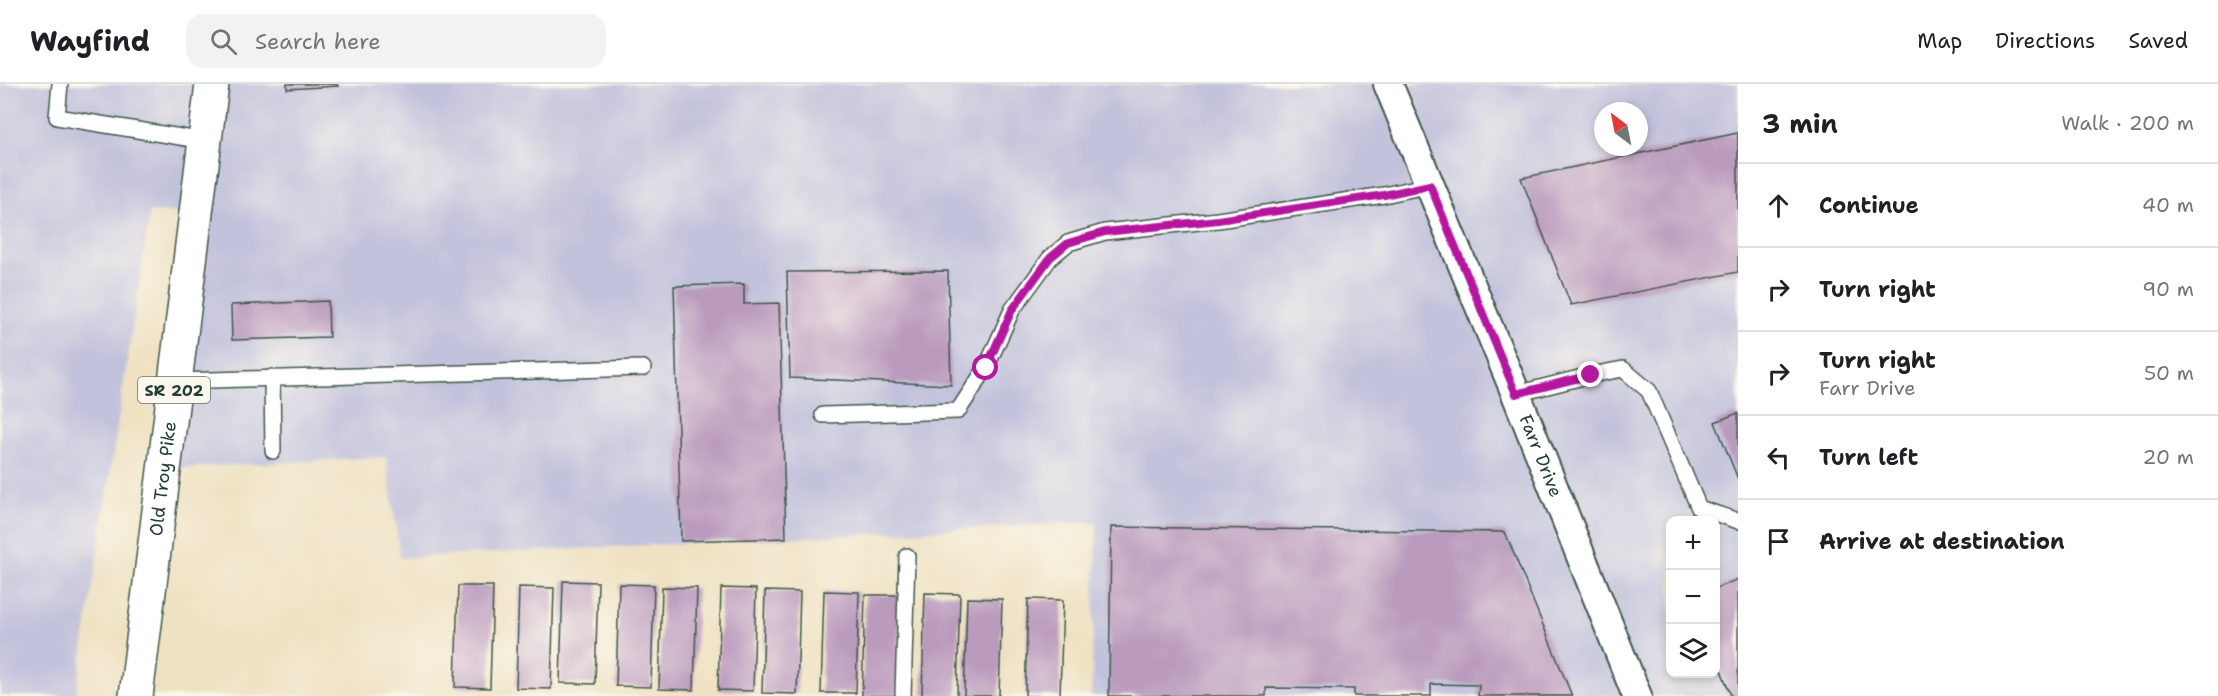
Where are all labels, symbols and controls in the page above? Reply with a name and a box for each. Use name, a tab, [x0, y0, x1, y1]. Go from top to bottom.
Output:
search box	[186, 14, 606, 68]
text: Wayfind	[30, 22, 150, 60]
icon: search	[207, 25, 240, 58]
text: Search here	[255, 27, 381, 56]
text: Map	[1917, 27, 1962, 55]
text: Directions	[1995, 27, 2095, 55]
text: Saved	[2128, 27, 2188, 55]
north arrow	[1594, 102, 1648, 156]
text: 3 min	[1762, 106, 1838, 141]
text: Walk · 200 m	[2061, 110, 2194, 136]
icon: ahead	[1762, 189, 1795, 222]
text: Continue	[1819, 191, 1919, 220]
text: 40 m	[2142, 192, 2194, 218]
icon: right	[1762, 273, 1795, 306]
text: Turn right	[1819, 275, 1936, 304]
text: 90 m	[2142, 276, 2194, 302]
text: Turn right	[1819, 346, 1936, 375]
route start	[972, 354, 998, 380]
icon: right	[1762, 357, 1795, 390]
text: 50 m	[2144, 360, 2194, 386]
route end	[1577, 361, 1603, 387]
text: Farr Drive	[1819, 375, 1916, 401]
road number: SR 202	[138, 377, 210, 403]
street label: Farr Drive	[1513, 411, 1568, 501]
street label: Old Troy Pike	[144, 420, 182, 537]
icon: left	[1762, 441, 1795, 474]
text: Turn left	[1819, 443, 1918, 472]
text: 20 m	[2143, 444, 2194, 470]
map controls	[1666, 516, 1720, 678]
button: +	[1666, 516, 1720, 570]
icon: arrive	[1762, 525, 1795, 558]
text: Arrive at destination	[1819, 527, 2065, 556]
button: −	[1666, 570, 1720, 624]
button: layers	[1666, 624, 1720, 678]

